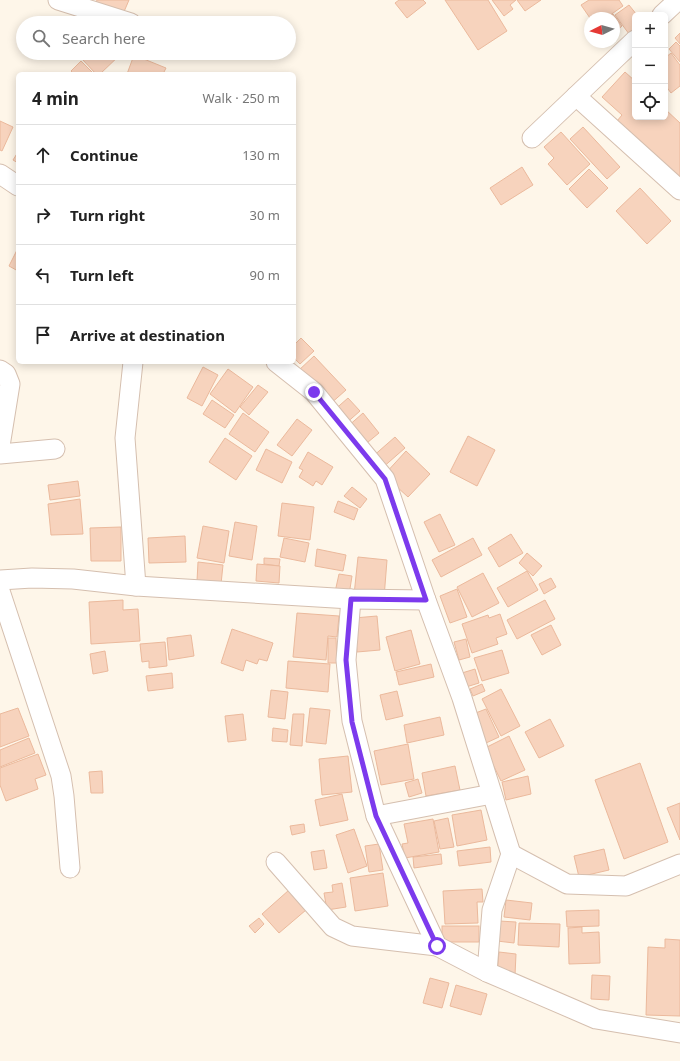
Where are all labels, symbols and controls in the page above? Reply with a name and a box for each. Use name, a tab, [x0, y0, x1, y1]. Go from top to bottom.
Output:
north arrow	[584, 12, 620, 48]
map controls	[632, 12, 668, 120]
button: +	[632, 12, 668, 48]
search box	[16, 16, 296, 60]
icon: search	[30, 27, 52, 49]
text: Search here	[62, 28, 145, 48]
button: −	[632, 48, 668, 84]
button: locate	[632, 84, 668, 120]
text: 4 min	[32, 87, 79, 110]
text: Walk · 250 m	[202, 89, 280, 107]
icon: ahead	[32, 144, 54, 166]
text: Continue	[70, 145, 138, 165]
text: 130 m	[242, 146, 280, 164]
icon: right	[32, 204, 54, 226]
text: Turn right	[70, 205, 145, 225]
text: 30 m	[250, 206, 280, 224]
icon: left	[32, 264, 54, 286]
text: Turn left	[70, 265, 134, 285]
text: 90 m	[250, 266, 280, 284]
icon: arrive	[32, 324, 54, 346]
text: Arrive at destination	[70, 325, 225, 345]
route end	[305, 383, 323, 401]
route start	[428, 937, 446, 955]

